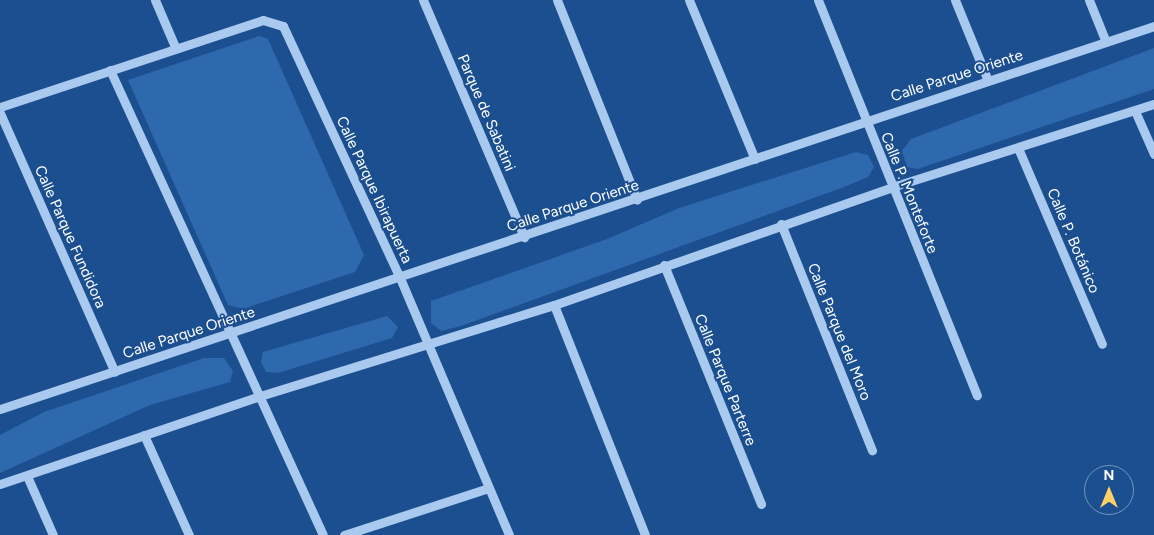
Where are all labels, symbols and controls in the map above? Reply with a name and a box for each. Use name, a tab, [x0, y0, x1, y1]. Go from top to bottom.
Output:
street label: Calle Parque Oriente	[889, 46, 1025, 106]
street label: Parque de Sabatini	[453, 52, 519, 174]
street label: Calle Parque Ibirapuerta	[332, 114, 416, 266]
street label: Calle P. Monteforte	[876, 130, 942, 256]
street label: Calle Parque Fundidora	[30, 163, 110, 311]
street label: Calle Parque Oriente	[505, 176, 641, 236]
street label: Calle P. Botánico	[1043, 186, 1103, 296]
street label: Calle Parque del Moro	[803, 261, 875, 403]
street label: Calle Parque Oriente	[121, 303, 257, 363]
street label: Calle Parque Parterre	[690, 311, 760, 449]
north arrow	[1084, 465, 1134, 515]
text: N	[1104, 467, 1114, 484]

